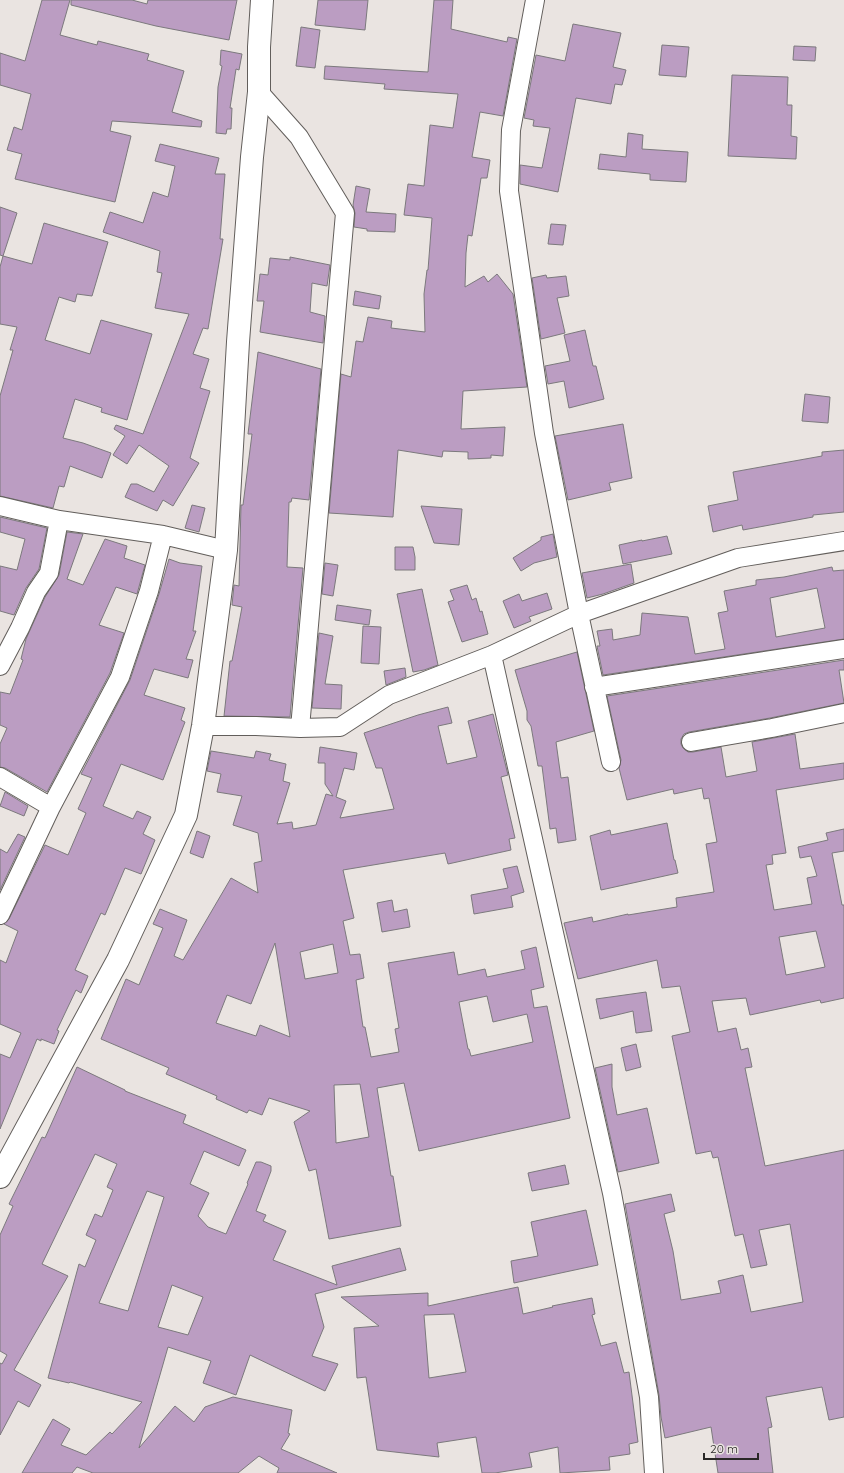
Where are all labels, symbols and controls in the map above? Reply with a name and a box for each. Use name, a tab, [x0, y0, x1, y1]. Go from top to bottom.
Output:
scale bar	[704, 1435, 758, 1461]
text: 20 m	[710, 1441, 738, 1456]

